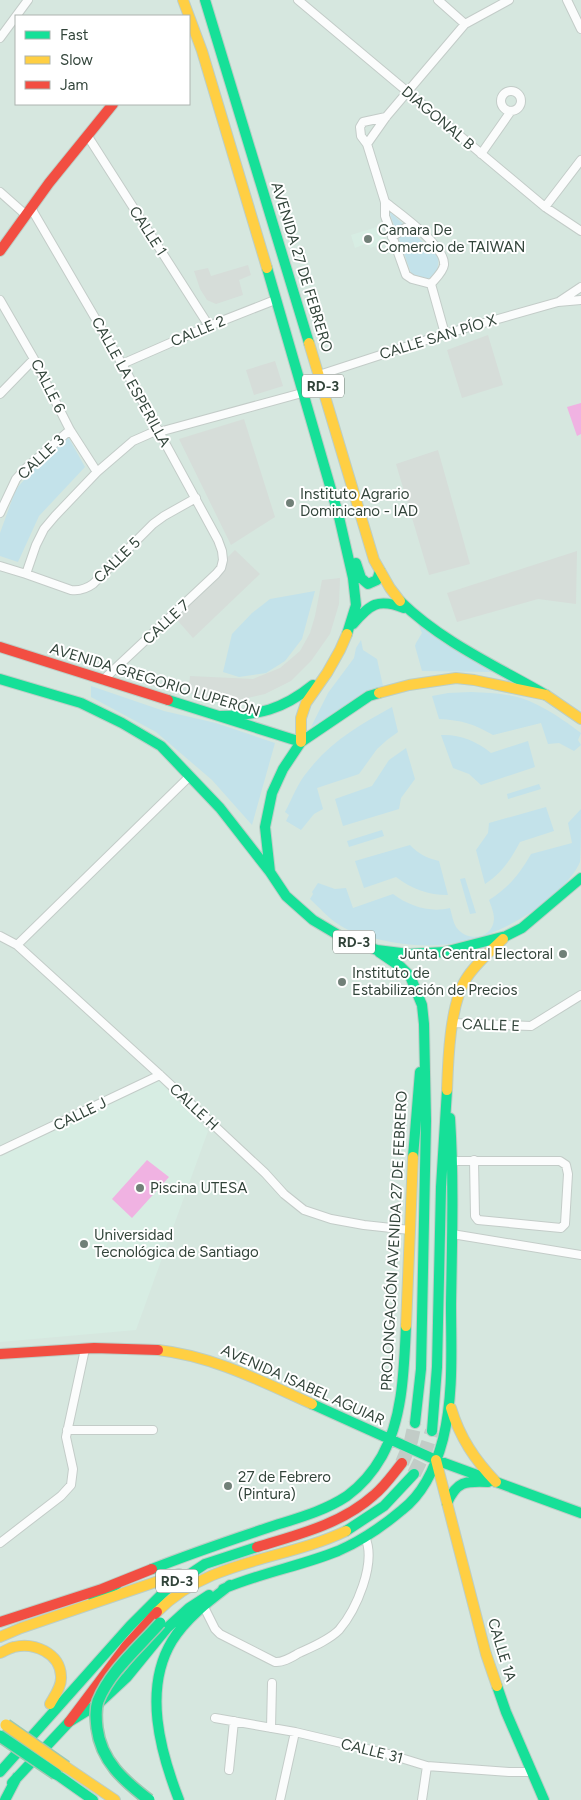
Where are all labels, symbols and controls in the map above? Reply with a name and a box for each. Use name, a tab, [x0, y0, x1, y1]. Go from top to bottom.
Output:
legend	[15, 15, 190, 105]
text: Fast	[60, 26, 89, 44]
text: Slow	[60, 51, 93, 69]
text: Jam	[60, 76, 88, 94]
street label: DIAGONAL B	[398, 82, 478, 154]
street label: AVENIDA 27 DE FEBRERO	[267, 180, 337, 354]
street label: CALLE 1	[125, 203, 171, 259]
place label: Camara De Comercio de TAIWAN	[378, 221, 525, 256]
marker: Camara De Comercio de TAIWAN	[362, 233, 374, 245]
street label: CALLE SAN PÍO X	[377, 310, 499, 363]
street label: CALLE 2	[168, 311, 228, 351]
street label: CALLE LA ESPERILLA	[88, 314, 174, 450]
street label: CALLE 6	[27, 356, 69, 416]
road number: RD-3	[302, 374, 344, 398]
street label: CALLE 3	[14, 431, 68, 483]
place label: Instituto Agrario Dominicano - IAD	[300, 485, 418, 520]
marker: Instituto Agrario Dominicano - IAD	[284, 497, 296, 509]
street label: CALLE 5	[90, 533, 144, 587]
street label: CALLE 7	[139, 596, 193, 648]
street label: AVENIDA GREGORIO LUPERÓN	[48, 639, 262, 721]
road number: RD-3	[333, 930, 375, 954]
place label: Junta Central Electoral	[400, 945, 553, 963]
marker: Junta Central Electoral	[557, 948, 569, 960]
place label: Instituto de Estabilización de Precios	[352, 964, 517, 999]
marker: Instituto de Estabilización de Precios	[336, 976, 348, 988]
street label: CALLE E	[462, 1015, 520, 1035]
street label: CALLE H	[166, 1080, 222, 1134]
street label: PROLONGACIÓN AVENIDA 27 DE FEBRERO	[377, 1090, 411, 1392]
street label: CALLE J	[50, 1093, 110, 1135]
place label: Piscina UTESA	[150, 1179, 247, 1197]
marker: Piscina UTESA	[134, 1182, 146, 1194]
place label: Universidad Tecnológica de Santiago	[94, 1226, 259, 1261]
marker: Universidad Tecnológica de Santiago	[78, 1238, 90, 1250]
street label: AVENIDA ISABEL AGUIAR	[218, 1341, 388, 1429]
place label: 27 de Febrero (Pintura)	[238, 1468, 331, 1503]
marker: 27 de Febrero (Pintura)	[222, 1480, 234, 1492]
road number: RD-3	[156, 1570, 198, 1592]
street label: CALLE 1A	[484, 1616, 520, 1684]
street label: CALLE 31	[339, 1735, 405, 1767]

